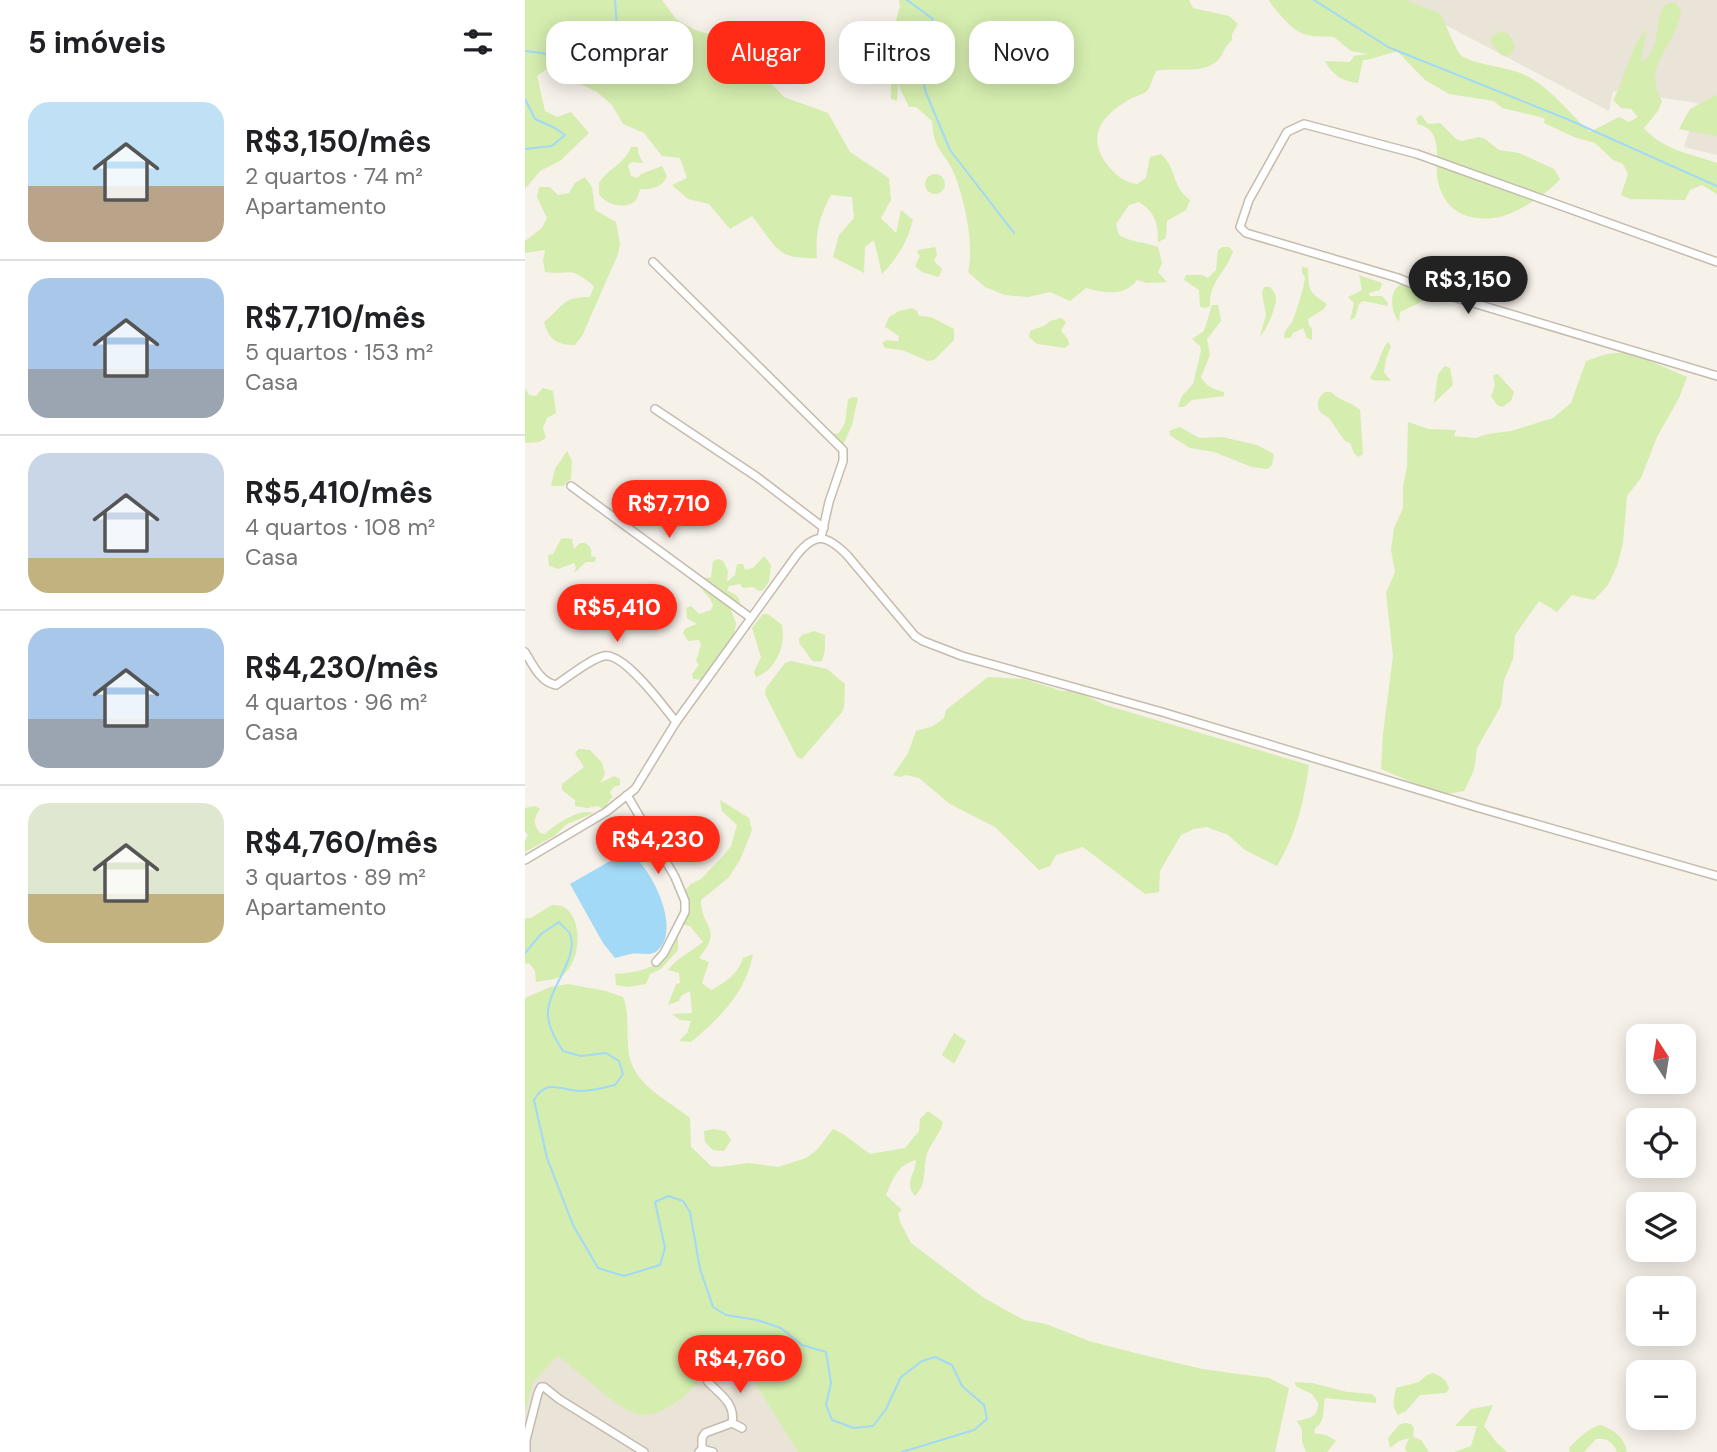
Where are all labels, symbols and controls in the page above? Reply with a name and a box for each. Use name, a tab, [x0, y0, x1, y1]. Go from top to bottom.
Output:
chip: Comprar	[546, 21, 693, 84]
chip: Alugar	[707, 21, 825, 84]
chip: Filtros	[839, 21, 955, 84]
chip: Novo	[969, 21, 1074, 84]
text: 5 imóveis	[28, 23, 166, 62]
icon: filters	[459, 23, 497, 61]
text: R$3,150/mês	[245, 122, 432, 161]
icon: home	[84, 130, 168, 214]
text: 2 quartos · 74 m²	[245, 161, 423, 191]
text: Apartamento	[245, 191, 386, 221]
pin: R$3,150	[1403, 256, 1533, 316]
text: R$3,150	[1425, 264, 1511, 294]
text: R$7,710/mês	[245, 298, 426, 337]
icon: home	[84, 306, 168, 390]
text: 5 quartos · 153 m²	[245, 337, 433, 367]
text: Casa	[245, 367, 298, 397]
text: R$5,410/mês	[245, 473, 433, 512]
pin: R$7,710	[604, 480, 734, 540]
icon: home	[84, 481, 168, 565]
text: R$7,710	[628, 488, 710, 518]
text: 4 quartos · 108 m²	[245, 512, 435, 542]
text: Casa	[245, 542, 298, 572]
pin: R$5,410	[552, 584, 682, 644]
text: R$5,410	[573, 592, 661, 622]
text: R$4,230/mês	[245, 648, 439, 687]
icon: home	[84, 656, 168, 740]
text: 4 quartos · 96 m²	[245, 687, 427, 717]
text: Casa	[245, 717, 298, 747]
pin: R$4,230	[593, 816, 723, 876]
text: R$4,760/mês	[245, 823, 438, 862]
text: R$4,230	[612, 824, 704, 854]
icon: home	[84, 831, 168, 915]
text: 3 quartos · 89 m²	[245, 862, 426, 892]
text: Apartamento	[245, 892, 386, 922]
north arrow	[1626, 1024, 1696, 1094]
map controls	[1626, 1024, 1696, 1430]
button: locate	[1626, 1108, 1696, 1178]
button: layers	[1626, 1192, 1696, 1262]
button: +	[1626, 1276, 1696, 1346]
pin: R$4,760	[675, 1336, 805, 1395]
text: R$4,760	[694, 1343, 786, 1373]
button: −	[1626, 1360, 1696, 1430]

